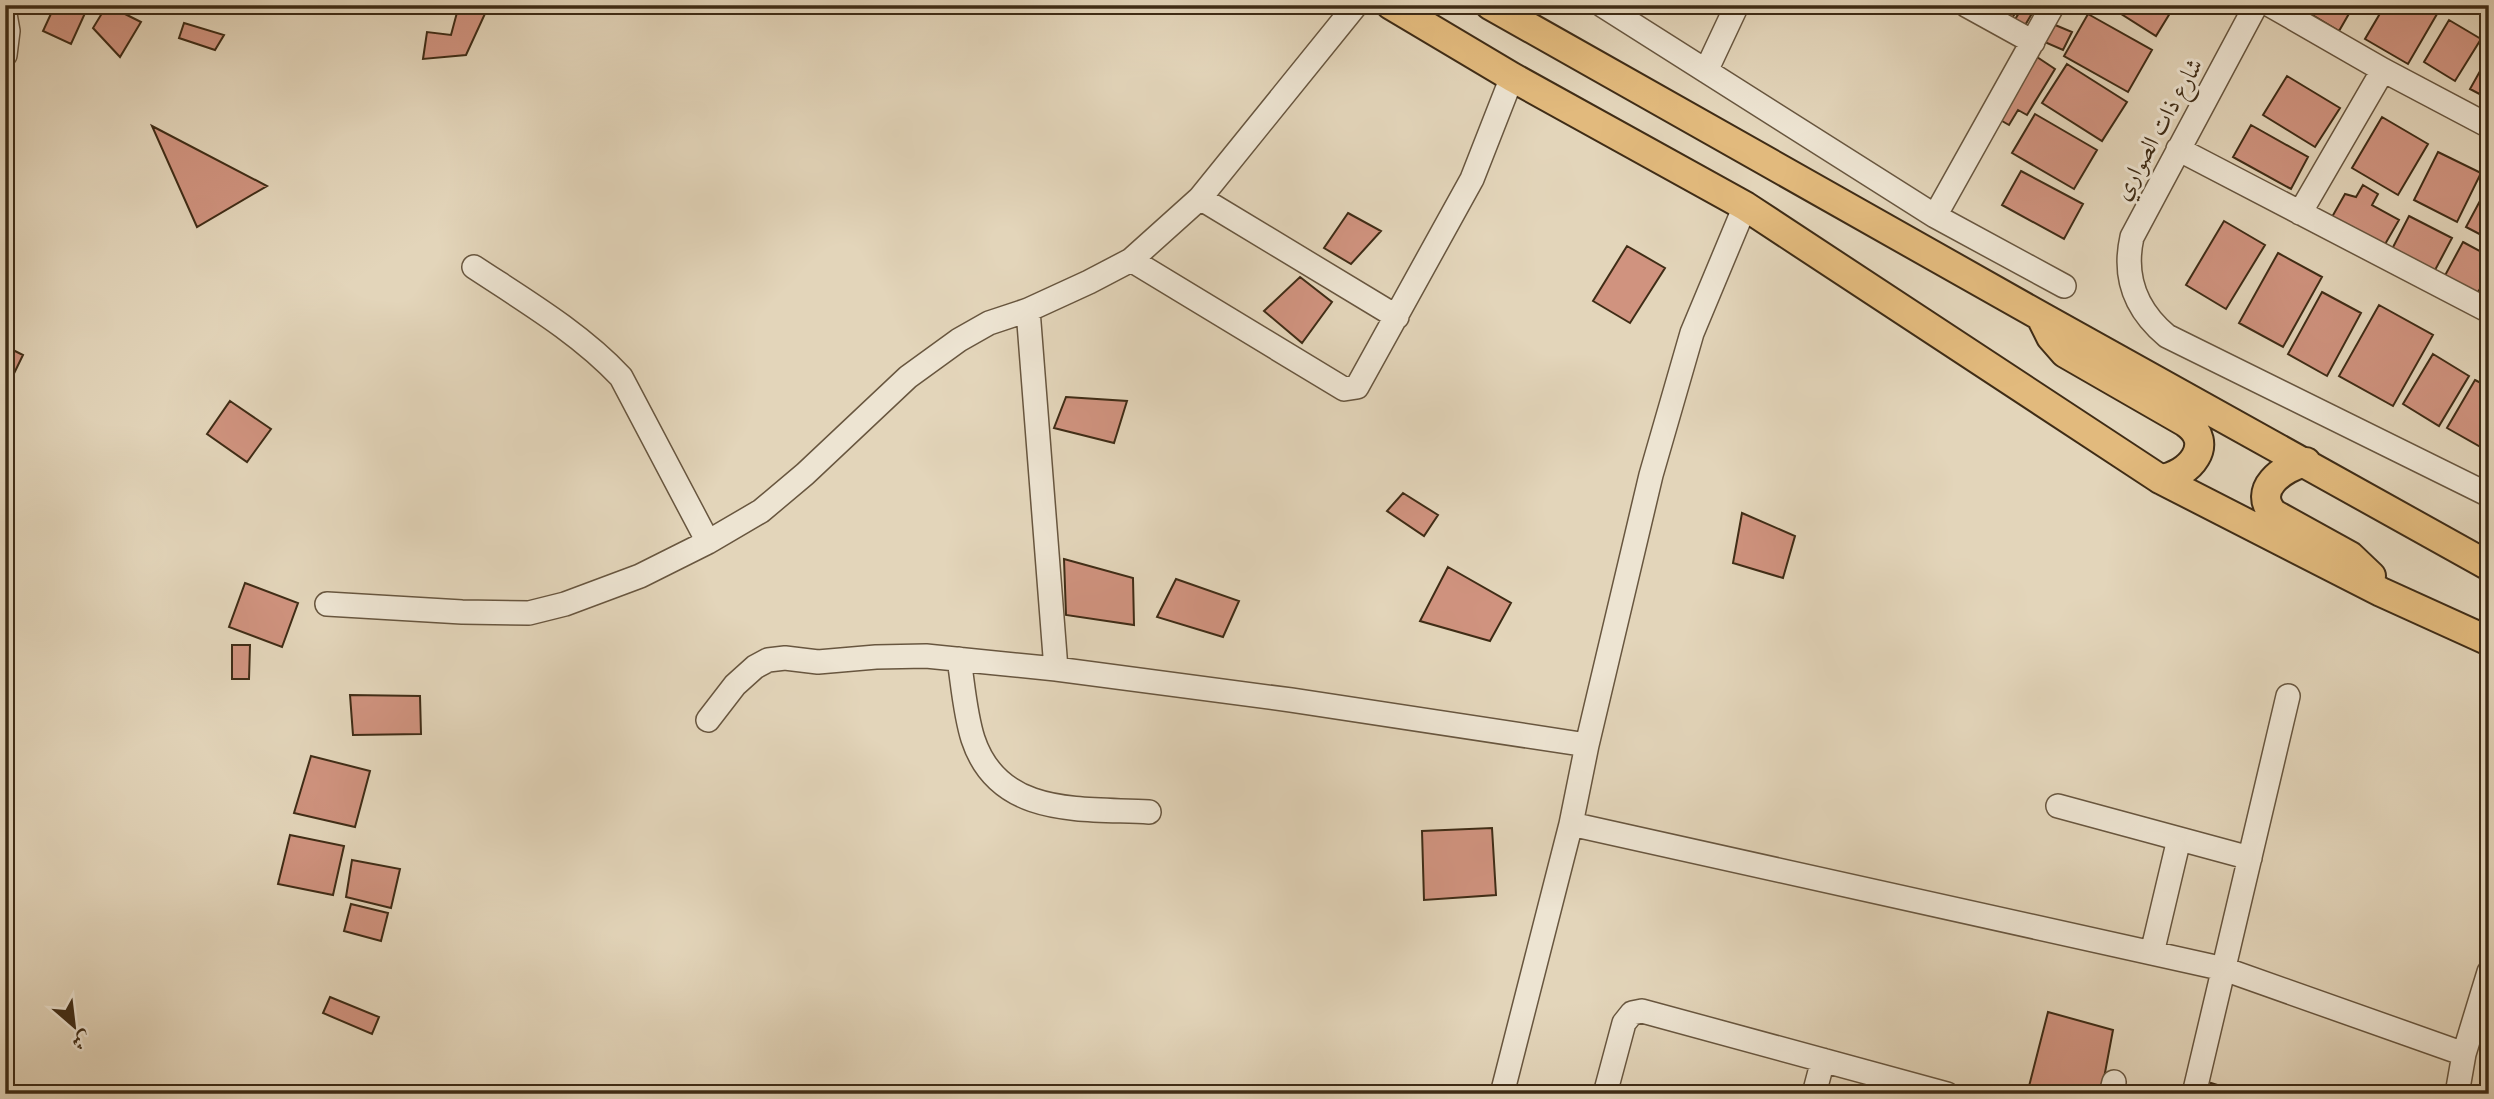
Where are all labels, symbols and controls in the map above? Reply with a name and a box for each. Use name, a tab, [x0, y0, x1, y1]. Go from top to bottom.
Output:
street label: شارع ذات الصواري	[2107, 53, 2214, 208]
north arrow	[38, 990, 108, 1060]
text: ش	[68, 1025, 95, 1055]

